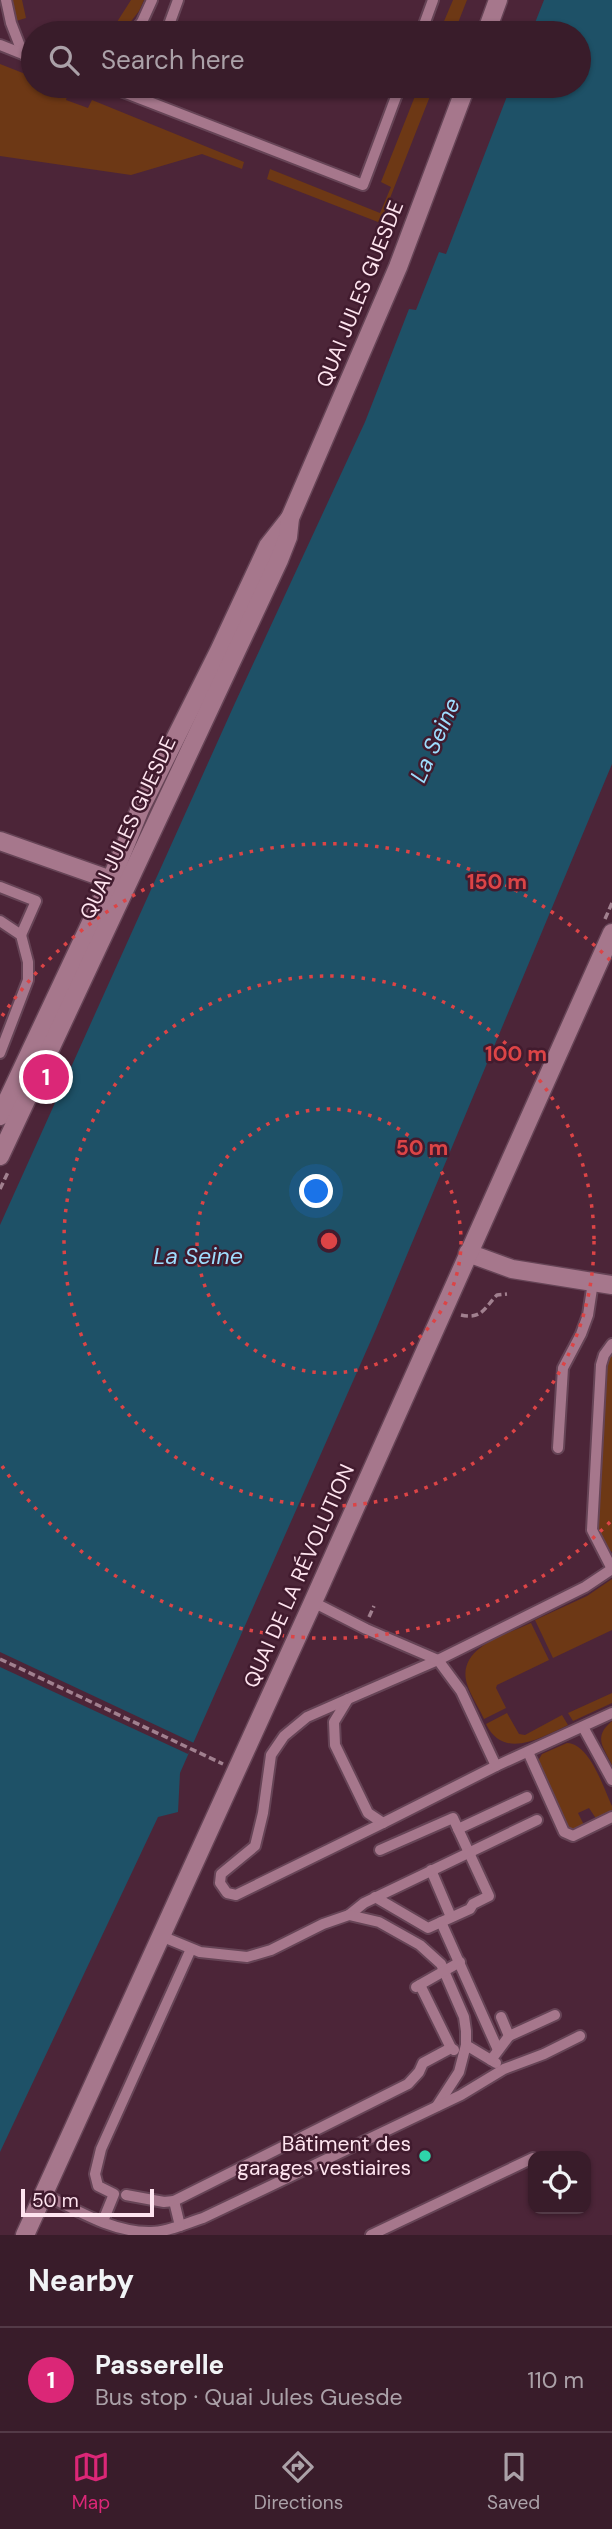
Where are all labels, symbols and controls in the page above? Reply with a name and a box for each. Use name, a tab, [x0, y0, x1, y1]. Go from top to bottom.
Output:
search box	[21, 21, 591, 98]
icon: search	[45, 41, 83, 79]
text: Search here	[101, 43, 244, 77]
street label: QUAI JULES GUESDE	[310, 197, 410, 391]
water label: La Seine	[403, 693, 467, 787]
street label: QUAI JULES GUESDE	[73, 732, 183, 924]
text: 150 m	[467, 868, 527, 896]
text: 100 m	[485, 1040, 547, 1068]
pin: 1	[23, 1051, 69, 1103]
text: 50 m	[396, 1134, 448, 1162]
your location	[299, 1174, 333, 1208]
centre of rings	[317, 1229, 341, 1253]
water label: La Seine	[153, 1241, 243, 1271]
street label: QUAI DE LA RÉVOLUTION	[237, 1460, 361, 1692]
place label: Bâtiment des garages vestiaires	[237, 2130, 411, 2182]
marker: Bâtiment des garages vestiaires	[417, 2148, 433, 2164]
map controls	[528, 2151, 591, 2214]
button: locate	[528, 2151, 591, 2214]
scale bar	[21, 2186, 154, 2218]
text: 50 m	[32, 2188, 79, 2213]
text: Nearby	[28, 2261, 134, 2300]
text: Passerelle	[95, 2348, 224, 2382]
text: 1	[47, 2365, 55, 2395]
text: 110 m	[527, 2365, 584, 2395]
text: Bus stop · Quai Jules Guesde	[95, 2382, 403, 2412]
tab: Map	[72, 2448, 110, 2515]
tab: Directions	[254, 2448, 343, 2515]
tab: Saved	[487, 2448, 540, 2515]

